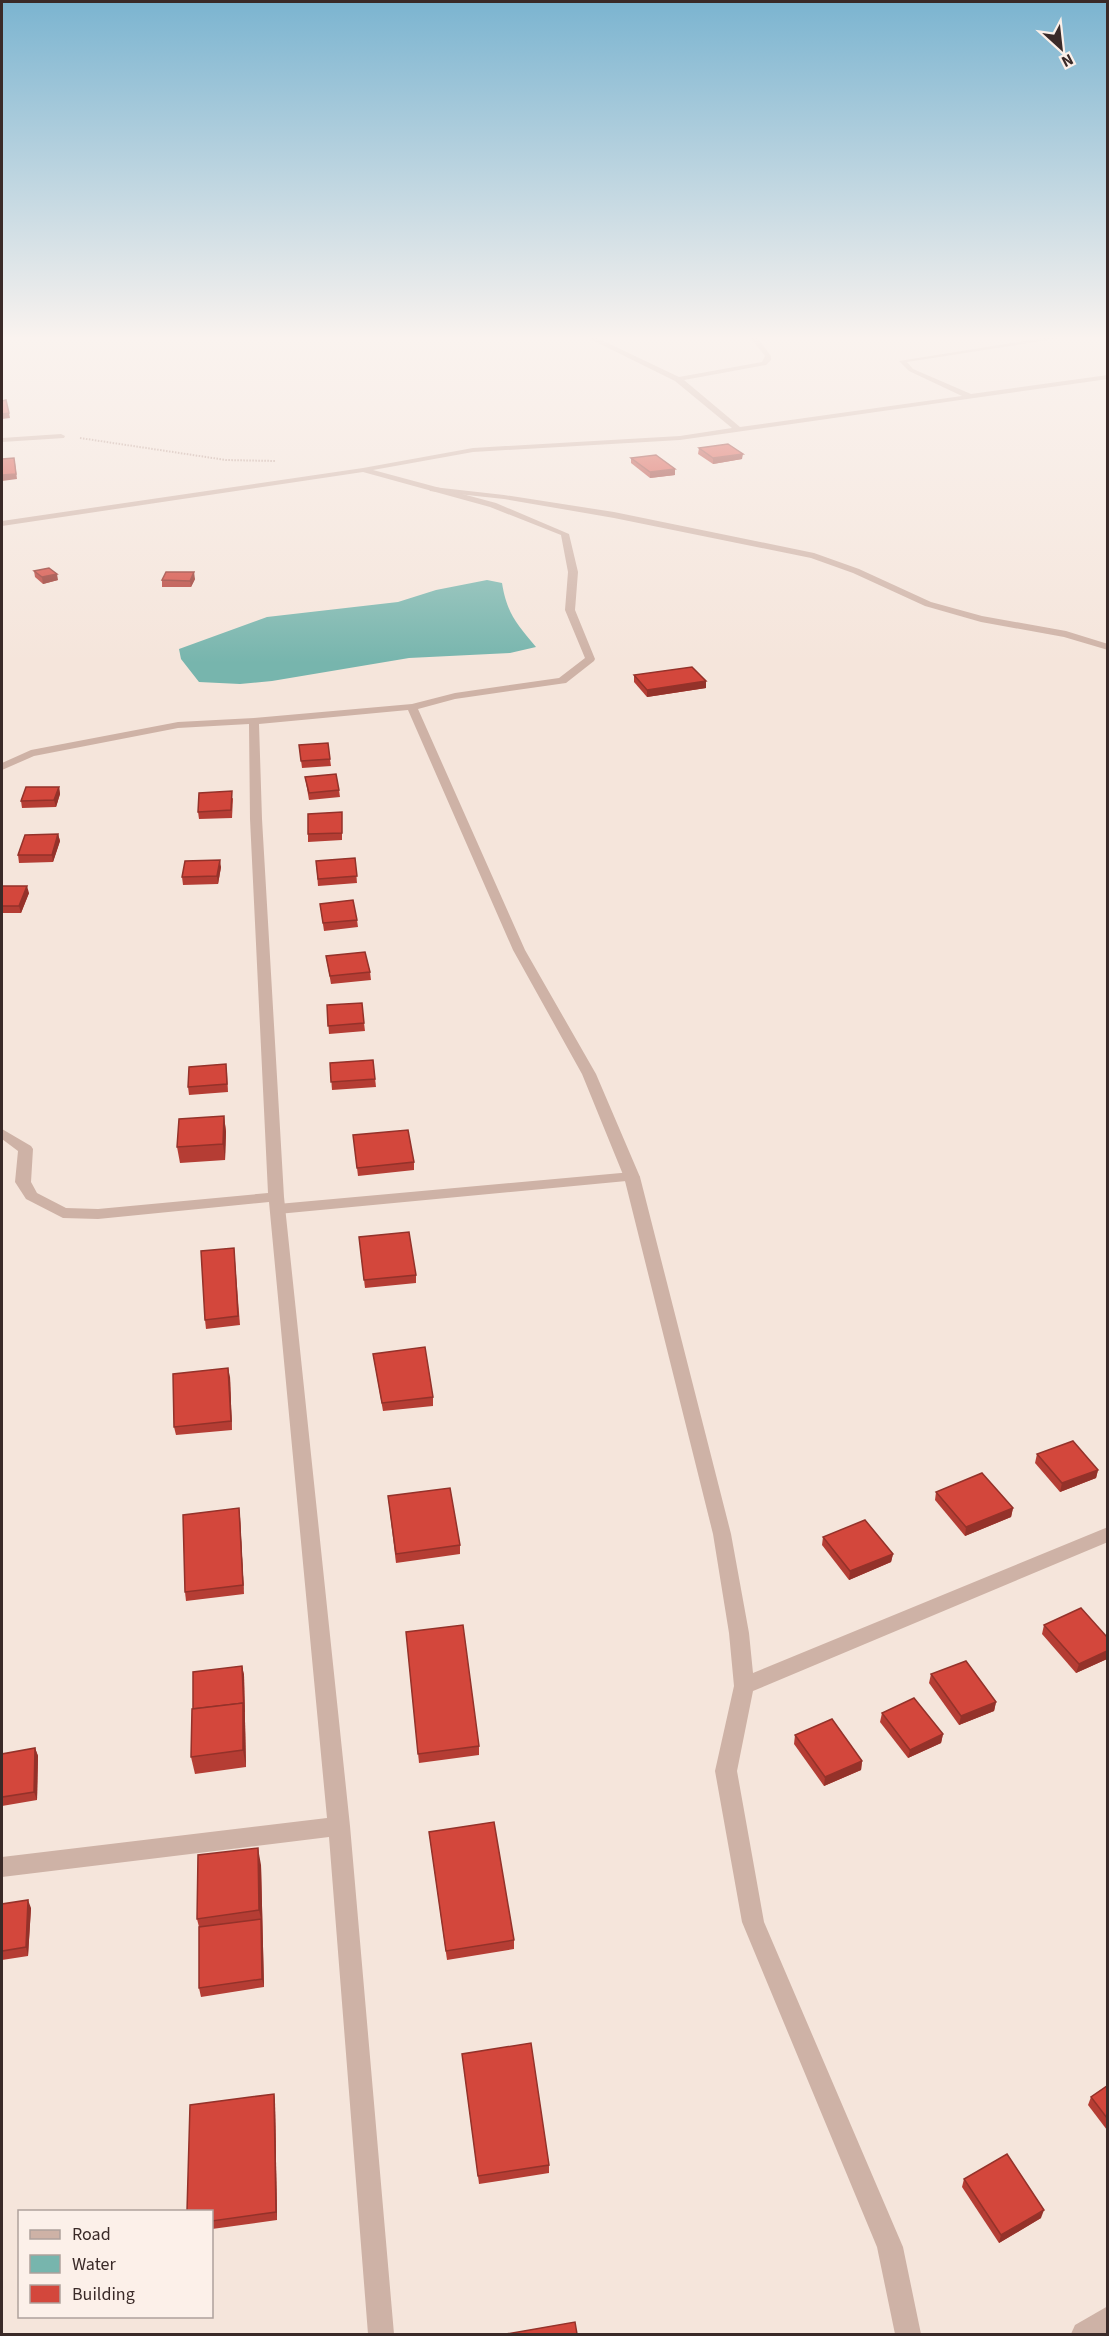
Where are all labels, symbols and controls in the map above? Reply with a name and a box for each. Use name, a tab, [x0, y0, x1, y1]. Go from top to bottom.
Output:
north arrow	[1031, 18, 1091, 78]
text: N	[1058, 48, 1077, 73]
legend	[18, 2210, 213, 2318]
text: Road	[72, 2222, 111, 2247]
text: Water	[72, 2252, 116, 2277]
text: Building	[72, 2282, 135, 2307]

